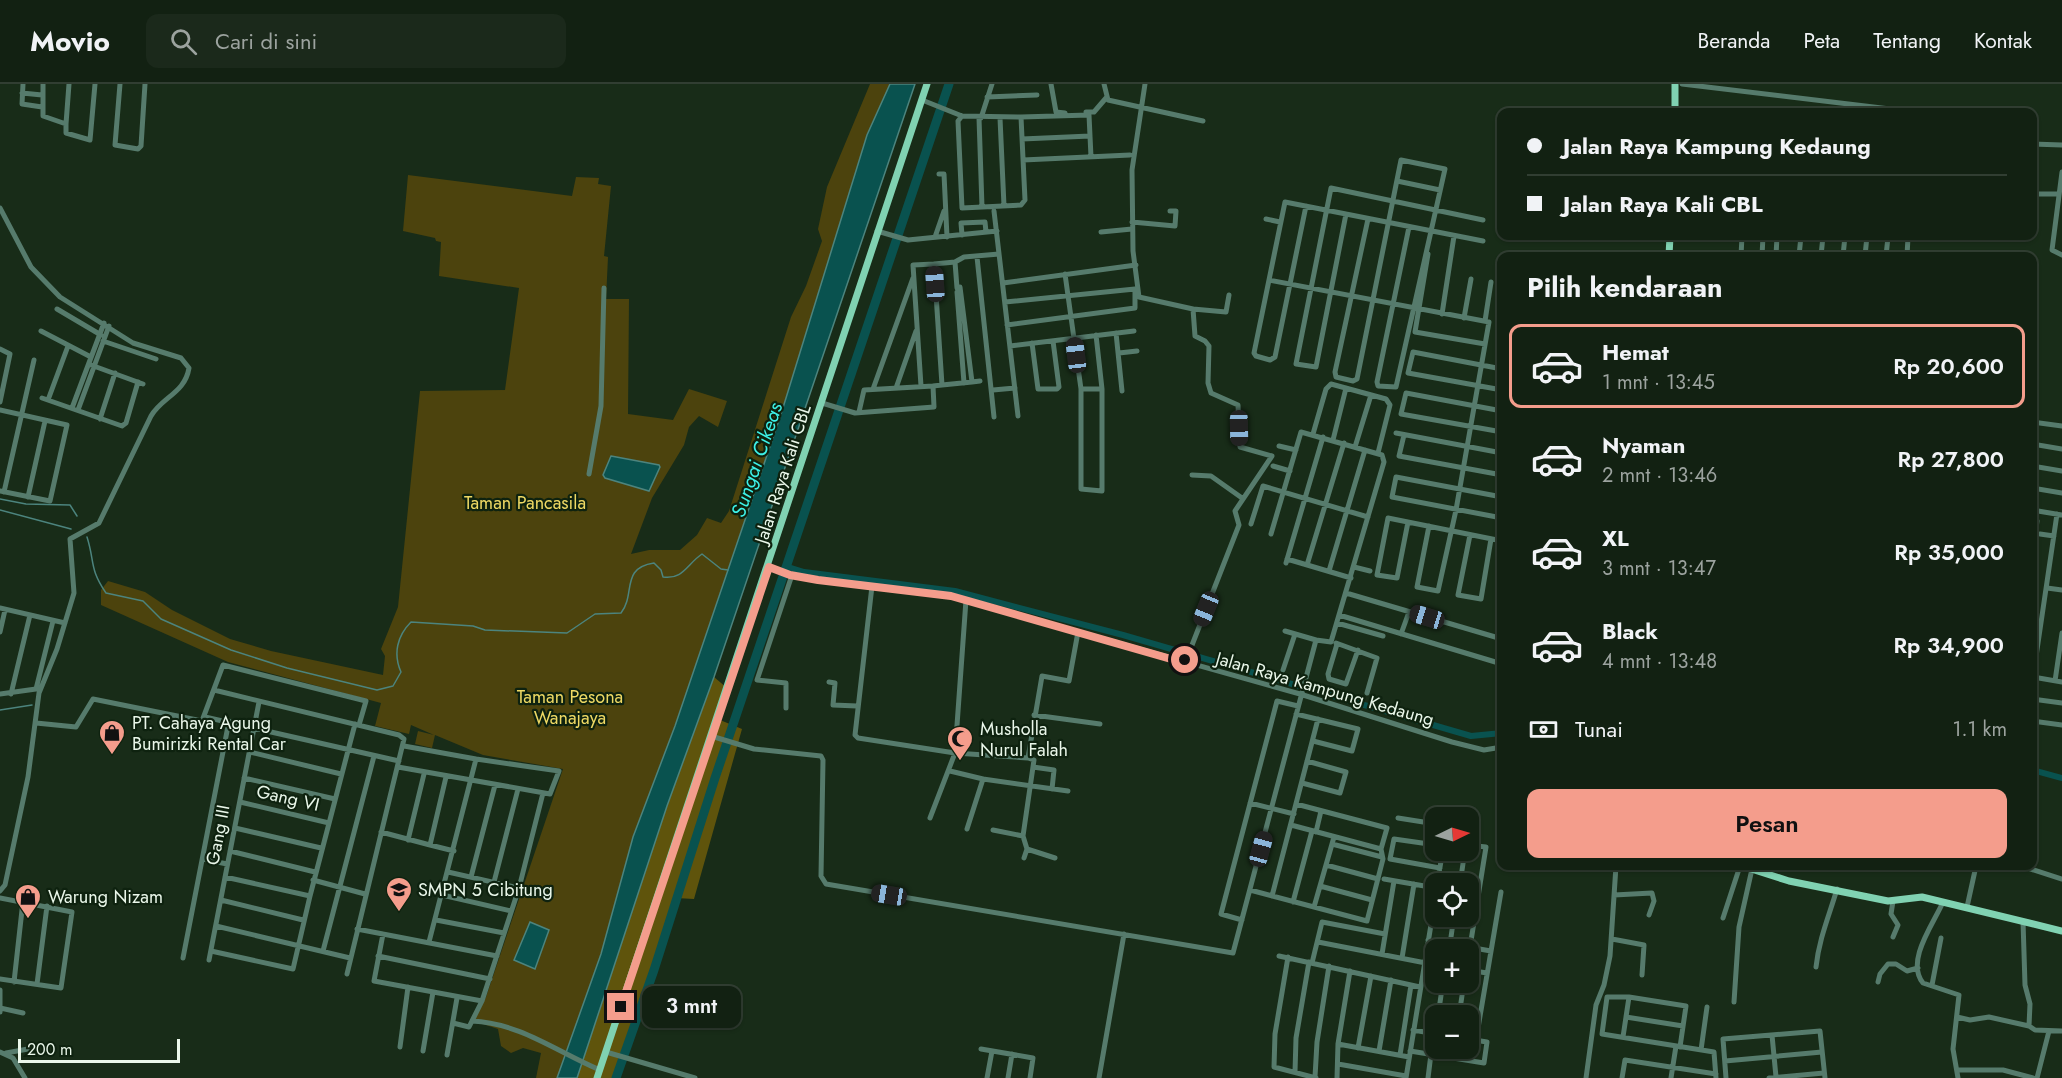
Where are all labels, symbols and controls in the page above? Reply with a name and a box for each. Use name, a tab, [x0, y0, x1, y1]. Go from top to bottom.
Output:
search box	[146, 14, 566, 68]
text: Movio	[30, 21, 110, 62]
icon: search	[167, 25, 200, 58]
text: Cari di sini	[215, 25, 317, 57]
text: Beranda	[1697, 26, 1770, 56]
text: Peta	[1803, 26, 1840, 56]
text: Tentang	[1873, 26, 1941, 56]
text: Kontak	[1974, 26, 2032, 56]
text: Jalan Raya Kampung Kedaung	[1563, 130, 1871, 162]
text: Jalan Raya Kali CBL	[1563, 188, 1763, 220]
car	[925, 265, 945, 303]
text: Pilih kendaraan	[1527, 268, 1723, 307]
car	[1065, 336, 1087, 374]
text: Hemat	[1602, 336, 1669, 368]
icon: car	[1530, 339, 1584, 393]
text: Rp 20,600	[1893, 350, 2004, 382]
text: 1 mnt · 13:45	[1602, 368, 1715, 397]
water label: Sungai Cikeas	[724, 399, 790, 521]
street label: Jalan Raya Kali CBL	[748, 401, 818, 549]
car	[1230, 410, 1248, 446]
text: Nyaman	[1602, 429, 1685, 461]
icon: car	[1530, 432, 1584, 486]
text: Rp 27,800	[1898, 443, 2004, 475]
text: 2 mnt · 13:46	[1602, 461, 1717, 490]
park label: Taman Pancasila	[464, 490, 586, 516]
text: XL	[1602, 522, 1629, 554]
icon: car	[1530, 525, 1584, 579]
text: Rp 35,000	[1894, 536, 2004, 568]
text: 3 mnt · 13:47	[1602, 554, 1716, 583]
car	[1191, 589, 1221, 629]
car	[1407, 603, 1447, 631]
text: Black	[1602, 615, 1658, 647]
icon: car	[1530, 618, 1584, 672]
text: Rp 34,900	[1893, 629, 2004, 661]
street label: Jalan Raya Kampung Kedaung	[1211, 645, 1437, 733]
route start	[1171, 646, 1198, 673]
text: 4 mnt · 13:48	[1602, 647, 1717, 676]
park label: Taman Pesona Wanajaya	[517, 684, 623, 731]
place label: PT. Cahaya Agung Bumirizki Rental Car	[132, 710, 287, 757]
icon: cash	[1527, 713, 1560, 746]
text: Tunai	[1575, 713, 1623, 745]
text: 1.1 km	[1953, 715, 2007, 744]
place label: Musholla Nurul Falah	[980, 716, 1068, 763]
shop icon: PT. Cahaya Agung Bumirizki Rental Car	[97, 718, 127, 756]
mosque icon: Musholla Nurul Falah	[945, 724, 975, 762]
street label: Gang VI	[254, 778, 322, 818]
button: Pesan	[1527, 789, 2007, 858]
street label: Gang III	[199, 803, 237, 867]
north arrow	[1425, 807, 1479, 861]
map controls	[1425, 807, 1479, 1059]
car	[1248, 829, 1274, 869]
button: locate	[1425, 873, 1479, 927]
school or university icon: SMPN 5 Cibitung	[384, 875, 414, 913]
place label: SMPN 5 Cibitung	[418, 877, 553, 903]
shop icon: Warung Nizam	[13, 882, 43, 920]
car	[870, 883, 908, 907]
place label: Warung Nizam	[48, 884, 163, 910]
button: +	[1425, 939, 1479, 993]
callout: 3 mnt	[642, 986, 741, 1028]
text: 3 mnt	[666, 992, 717, 1021]
route end	[607, 993, 634, 1020]
button: −	[1425, 1005, 1479, 1059]
scale bar	[18, 1036, 180, 1064]
text: 200 m	[27, 1038, 73, 1061]

